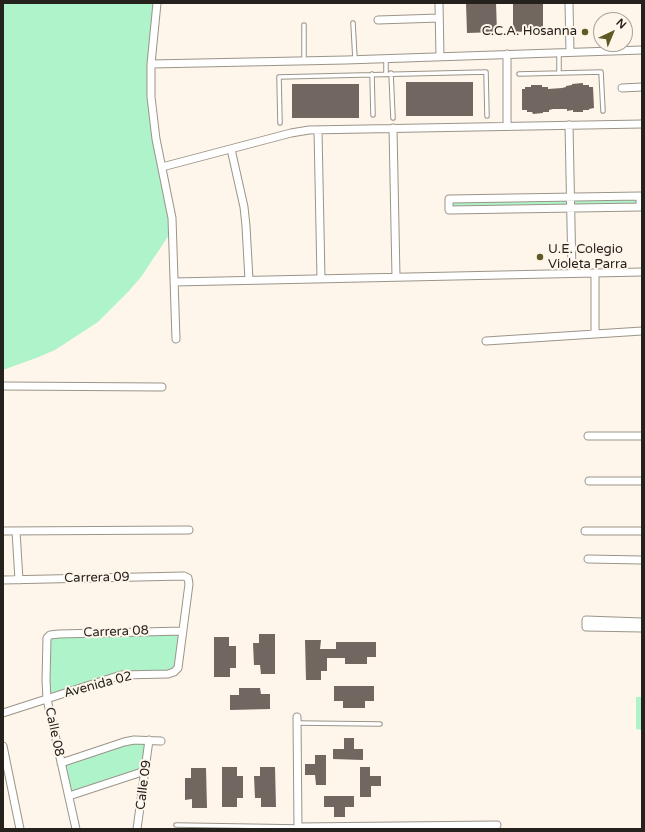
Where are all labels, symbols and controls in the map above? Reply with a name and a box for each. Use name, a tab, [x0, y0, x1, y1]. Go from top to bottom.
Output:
north arrow	[593, 12, 633, 52]
text: N	[613, 16, 629, 31]
place label: C.C.A. Hosanna	[482, 24, 577, 40]
marker: C.C.A. Hosanna	[580, 27, 590, 37]
place label: U.E. Colegio Violeta Parra	[548, 242, 627, 273]
marker: U.E. Colegio Violeta Parra	[535, 252, 545, 262]
street label: Carrera 09	[64, 570, 130, 586]
street label: Carrera 08	[83, 623, 149, 641]
street label: Avenida 02	[62, 668, 134, 702]
street label: Calle 08	[41, 706, 67, 758]
street label: Calle 09	[133, 759, 155, 811]

